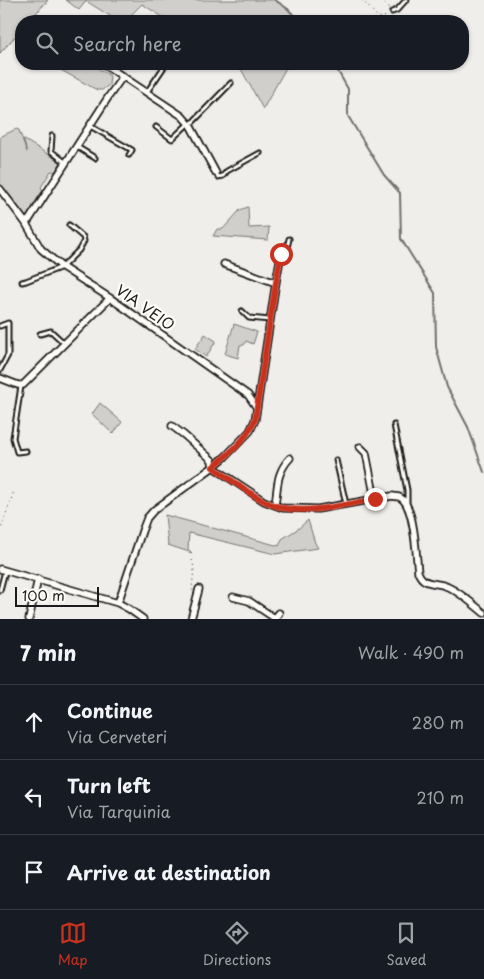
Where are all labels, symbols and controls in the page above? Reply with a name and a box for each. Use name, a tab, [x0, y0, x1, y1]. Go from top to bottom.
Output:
search box	[15, 15, 469, 70]
icon: search	[33, 29, 61, 57]
text: Search here	[73, 29, 182, 57]
route start	[270, 243, 293, 266]
street label: VIA VEIO	[112, 278, 180, 336]
route end	[364, 488, 387, 511]
scale bar	[15, 584, 99, 607]
text: 100 m	[22, 585, 65, 606]
text: 7 min	[20, 636, 76, 668]
text: Walk · 490 m	[358, 640, 464, 664]
text: Continue	[67, 696, 153, 724]
icon: ahead	[20, 708, 48, 736]
text: 280 m	[412, 710, 464, 734]
text: Via Cerveteri	[67, 724, 167, 748]
text: Turn left	[67, 771, 151, 799]
icon: left	[20, 783, 48, 811]
text: 210 m	[416, 785, 464, 809]
text: Via Tarquinia	[67, 799, 171, 823]
icon: arrive	[20, 858, 48, 886]
text: Arrive at destination	[67, 858, 271, 886]
tab: Map	[58, 919, 88, 970]
tab: Directions	[203, 919, 271, 970]
tab: Saved	[387, 919, 426, 970]

